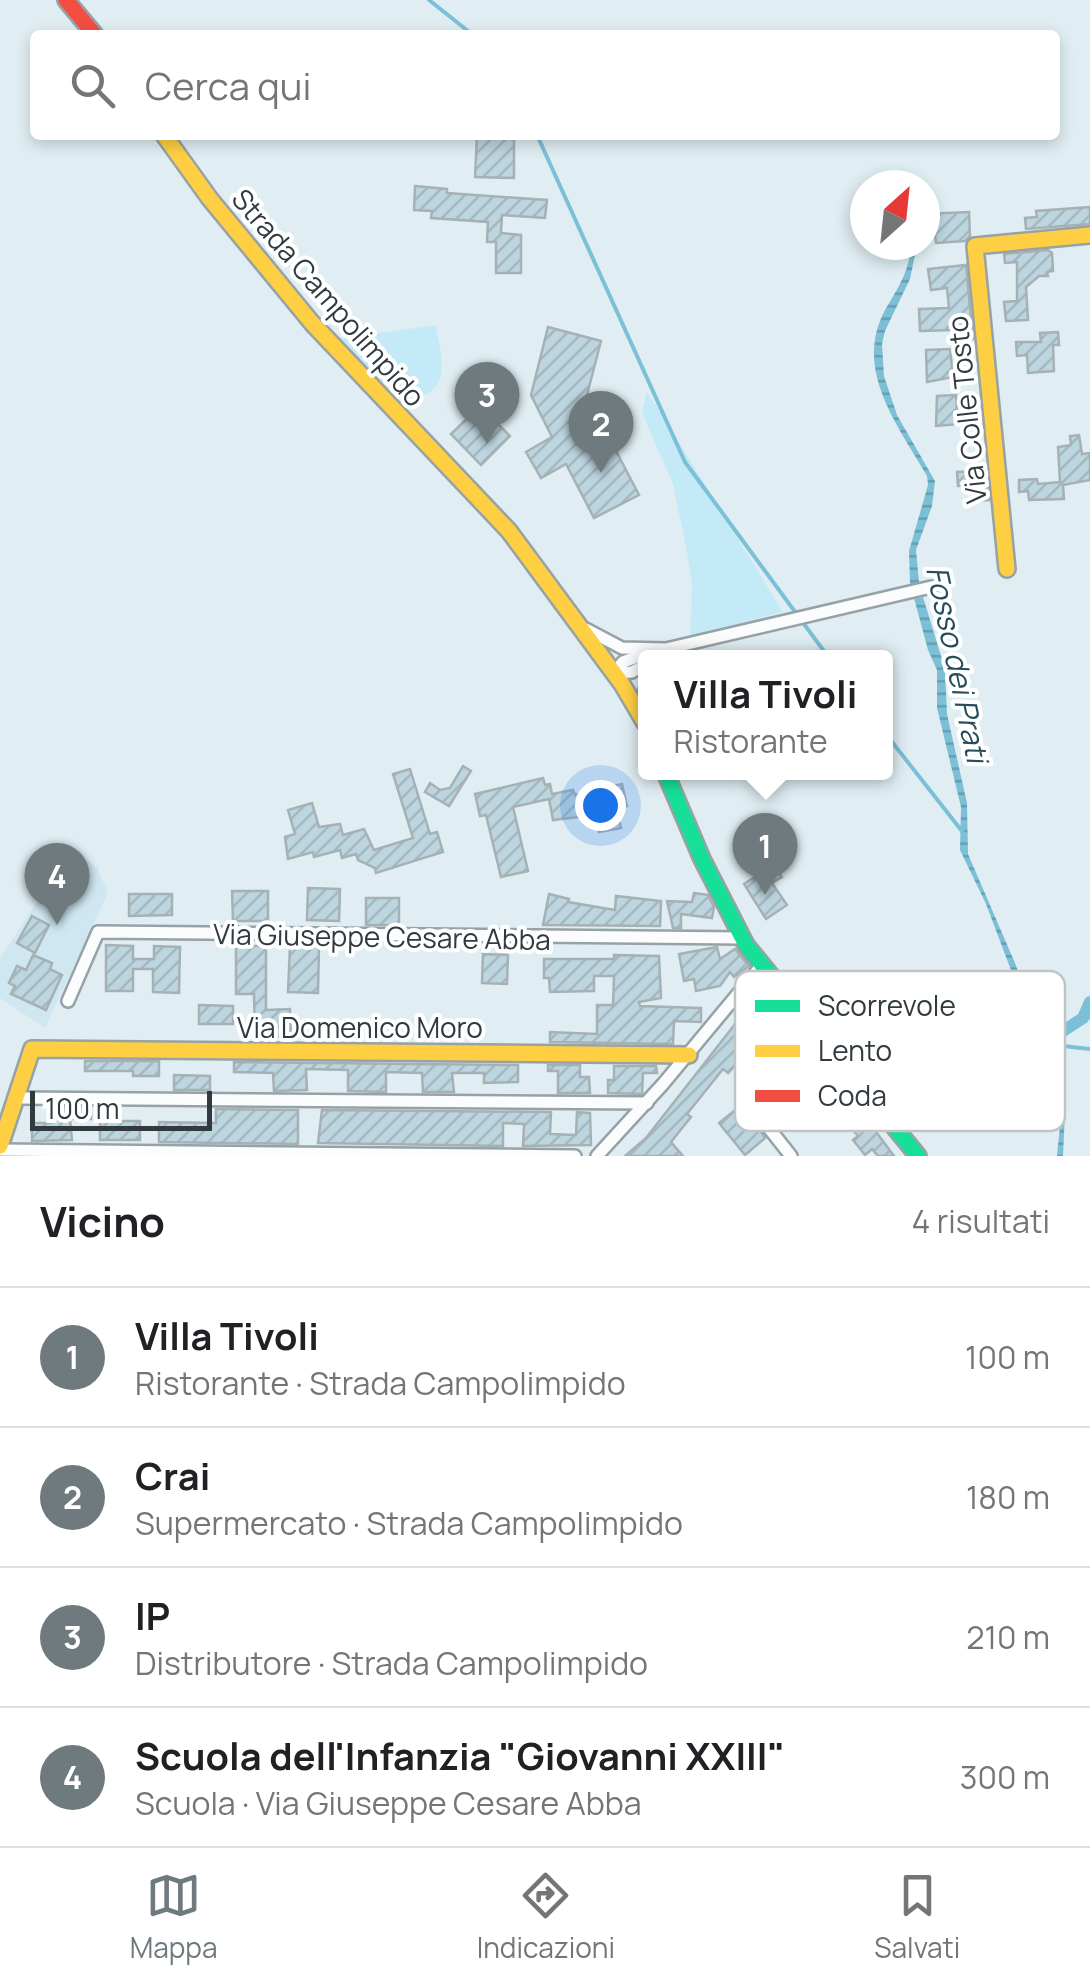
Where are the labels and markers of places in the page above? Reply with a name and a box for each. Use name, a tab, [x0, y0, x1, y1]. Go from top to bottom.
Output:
pin: 3	[454, 362, 520, 444]
pin: 2	[568, 390, 634, 473]
pin: 1	[732, 812, 798, 895]
pin: 4	[24, 842, 90, 925]

